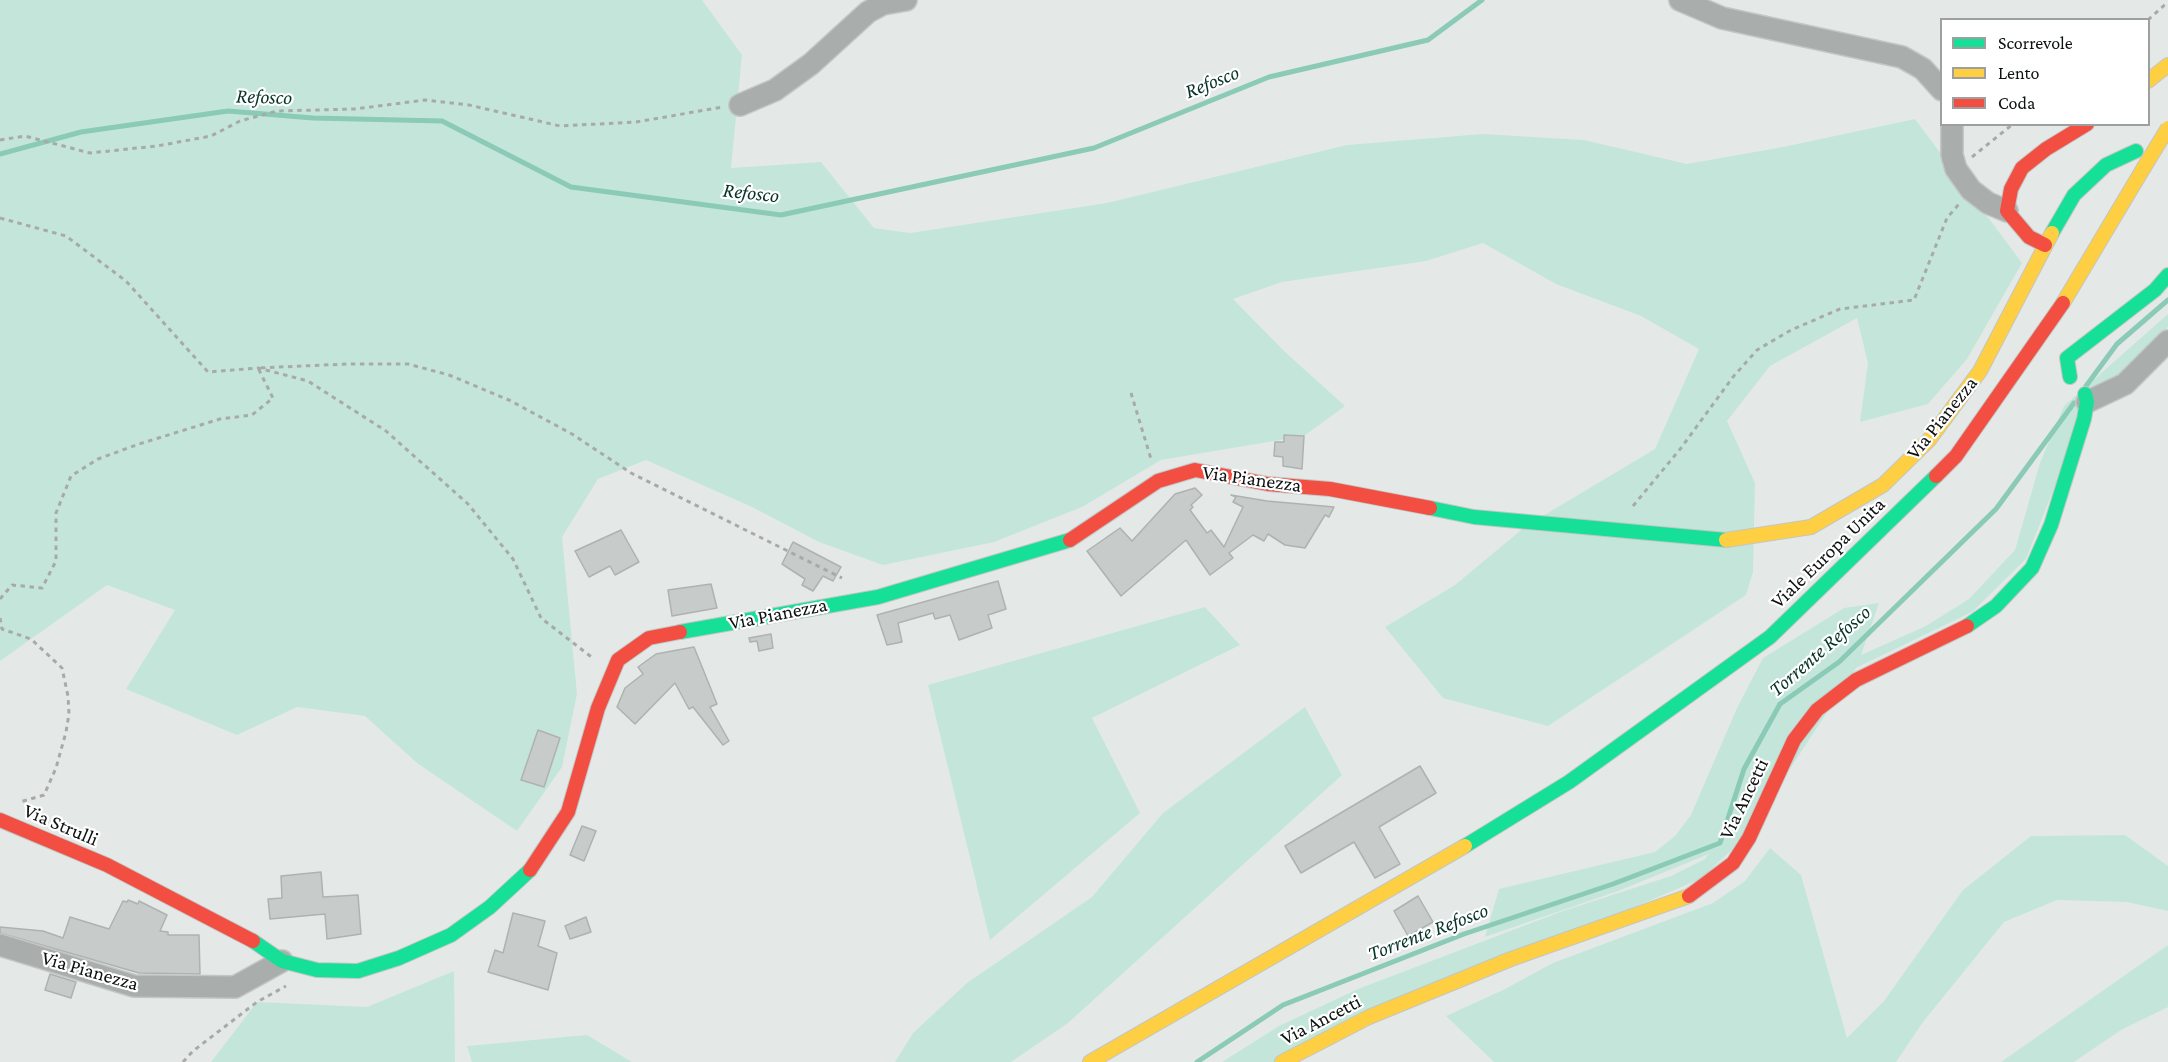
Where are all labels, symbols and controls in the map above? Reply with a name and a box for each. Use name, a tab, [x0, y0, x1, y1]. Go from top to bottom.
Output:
legend	[1940, 18, 2150, 126]
text: Scorrevole	[1998, 33, 2073, 53]
water label: Refosco	[1181, 60, 1243, 104]
text: Lento	[1998, 63, 2039, 83]
water label: Refosco	[235, 83, 293, 111]
text: Coda	[1998, 93, 2035, 113]
water label: Refosco	[722, 178, 780, 208]
street label: Via Pianezza	[1901, 372, 1983, 464]
street label: Via Pianezza	[1201, 460, 1303, 498]
street label: Viale Europa Unita	[1766, 492, 1890, 614]
street label: Via Pianezza	[727, 593, 829, 635]
water label: Torrente Refosco	[1764, 600, 1876, 702]
street label: Via Ancetti	[1714, 755, 1774, 843]
street label: Via Strulli	[20, 799, 102, 851]
water label: Torrente Refosco	[1364, 898, 1492, 966]
street label: Via Pianezza	[39, 946, 141, 996]
street label: Via Ancetti	[1277, 990, 1365, 1050]

